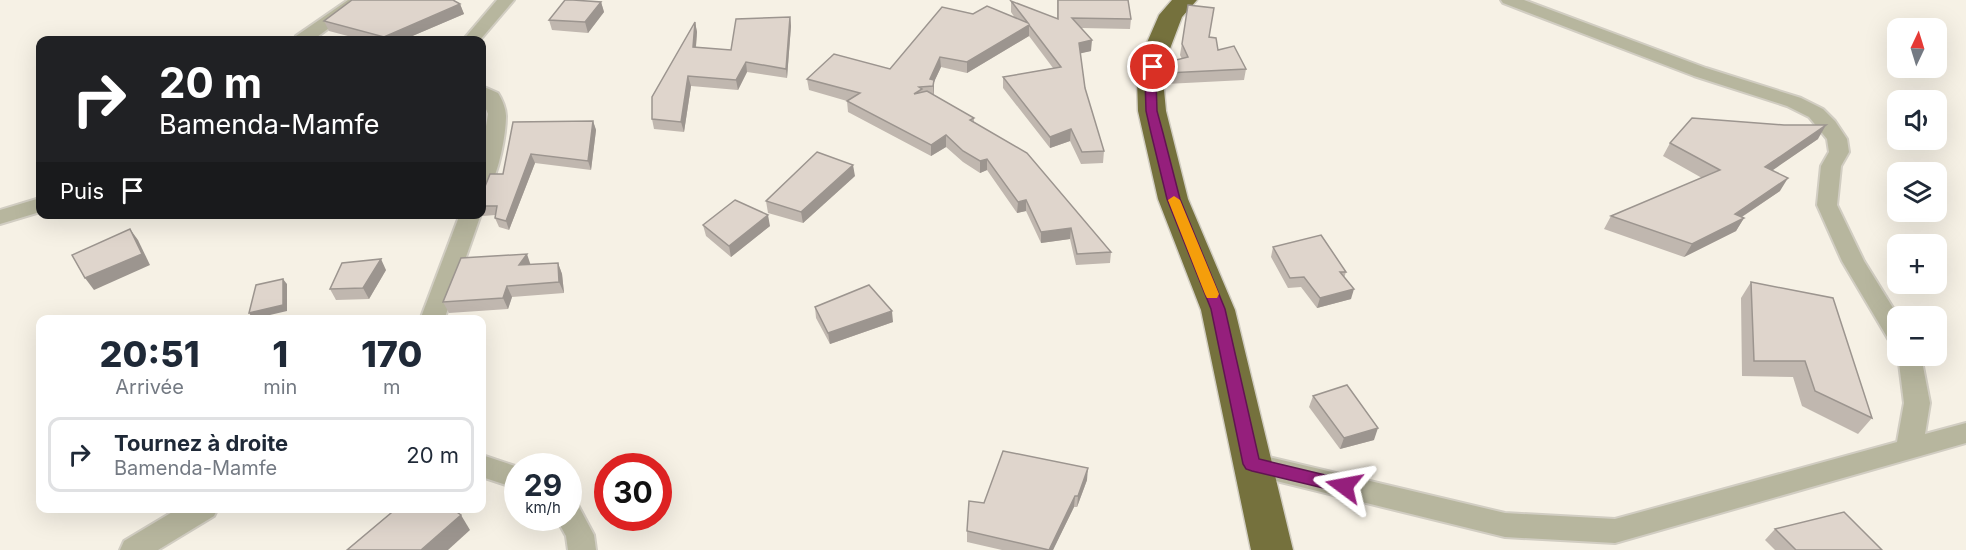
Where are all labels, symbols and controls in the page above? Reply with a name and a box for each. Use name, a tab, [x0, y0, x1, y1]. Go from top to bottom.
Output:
north arrow	[1887, 18, 1947, 78]
map controls	[1887, 18, 1947, 366]
pin	[1127, 41, 1178, 92]
icon: arrive	[1136, 50, 1169, 83]
text: 20 m	[159, 57, 262, 108]
icon: right	[60, 60, 138, 138]
button: sound	[1887, 90, 1947, 150]
text: Bamenda-Mamfe	[159, 108, 379, 141]
button: layers	[1887, 162, 1947, 222]
icon: arrive	[116, 174, 149, 207]
text: Puis	[60, 178, 104, 204]
button: +	[1887, 234, 1947, 294]
button: −	[1887, 306, 1947, 366]
text: 20:51	[100, 332, 200, 376]
text: 1	[272, 332, 288, 376]
text: 170	[361, 332, 422, 376]
text: Arrivée	[115, 375, 184, 399]
text: min	[263, 375, 297, 399]
text: m	[383, 375, 400, 399]
text: Tournez à droite	[114, 430, 288, 456]
icon: right	[63, 438, 96, 471]
text: 20 m	[406, 442, 459, 468]
speed limit sign: 30	[594, 453, 672, 531]
position arrow	[1312, 454, 1376, 518]
text: Bamenda-Mamfe	[114, 456, 277, 480]
text: 29	[524, 467, 562, 503]
text: km/h	[525, 498, 561, 517]

